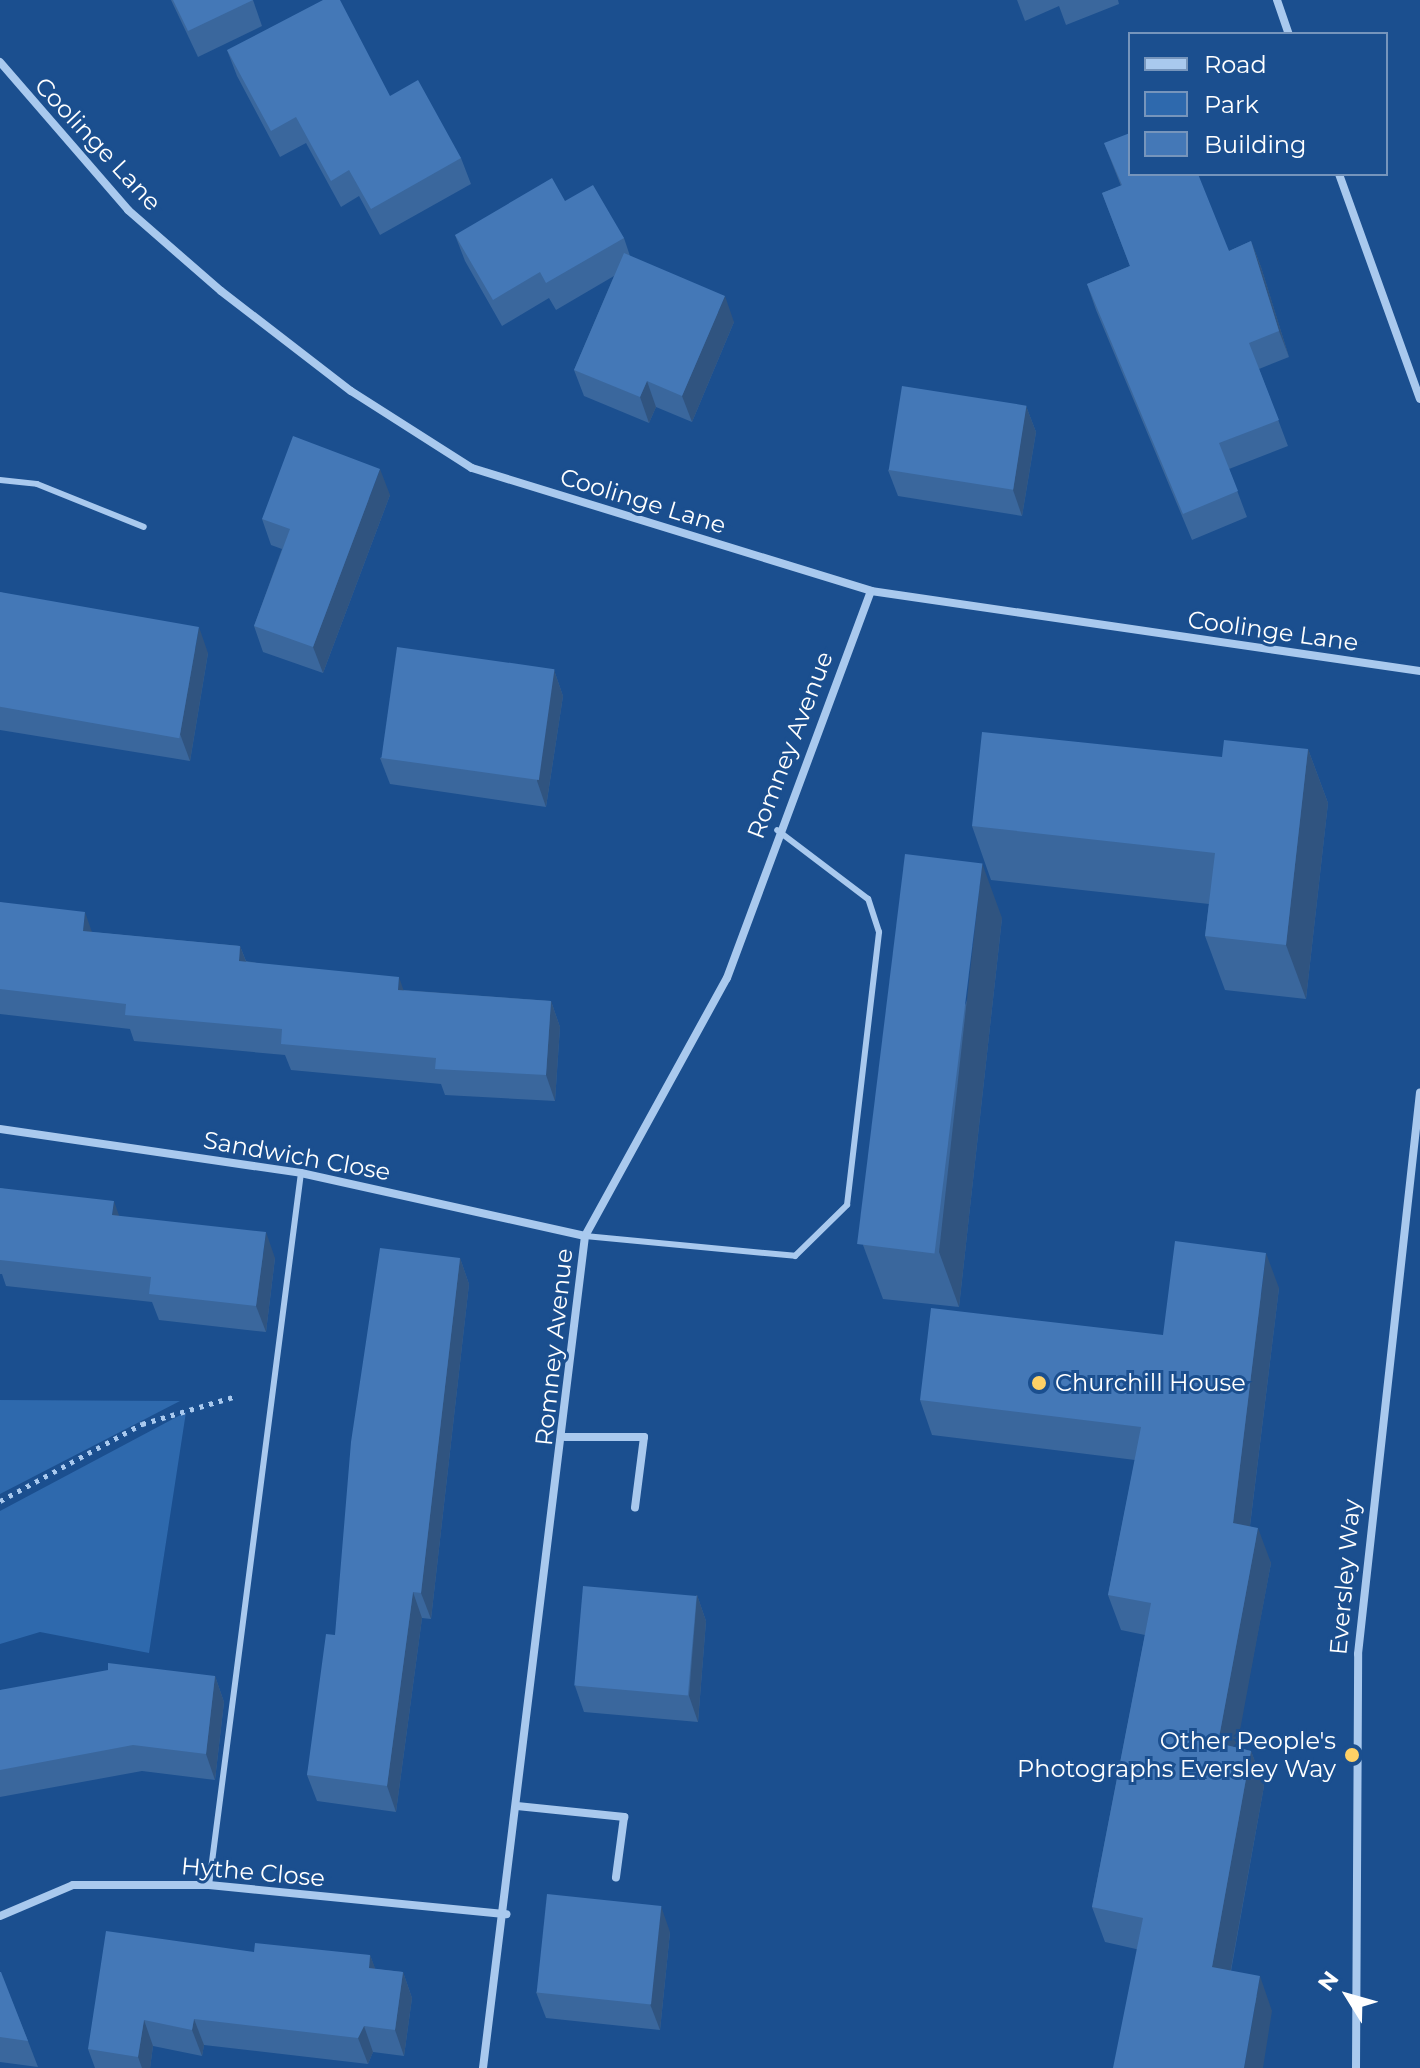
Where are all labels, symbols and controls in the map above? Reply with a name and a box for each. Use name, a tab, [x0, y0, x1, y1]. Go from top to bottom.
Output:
legend	[1128, 32, 1388, 176]
text: Road	[1204, 50, 1267, 79]
street label: Coolinge Lane	[29, 71, 167, 217]
text: Park	[1204, 90, 1259, 119]
text: Building	[1204, 130, 1307, 159]
street label: Coolinge Lane	[557, 462, 729, 540]
street label: Coolinge Lane	[1186, 605, 1360, 657]
street label: Romney Avenue	[741, 647, 839, 843]
street label: Sandwich Close	[201, 1125, 393, 1187]
street label: Romney Avenue	[529, 1247, 579, 1447]
place label: Churchill House	[1055, 1369, 1246, 1397]
marker: Churchill House	[1030, 1374, 1048, 1392]
street label: Eversley Way	[1324, 1498, 1366, 1656]
place label: Other People's Photographs Eversley Way	[1017, 1727, 1336, 1783]
marker: Other People's Photographs Eversley Way	[1343, 1746, 1361, 1764]
street label: Hythe Close	[180, 1851, 326, 1893]
north arrow	[1308, 1956, 1388, 2036]
text: N	[1312, 1966, 1345, 1996]

